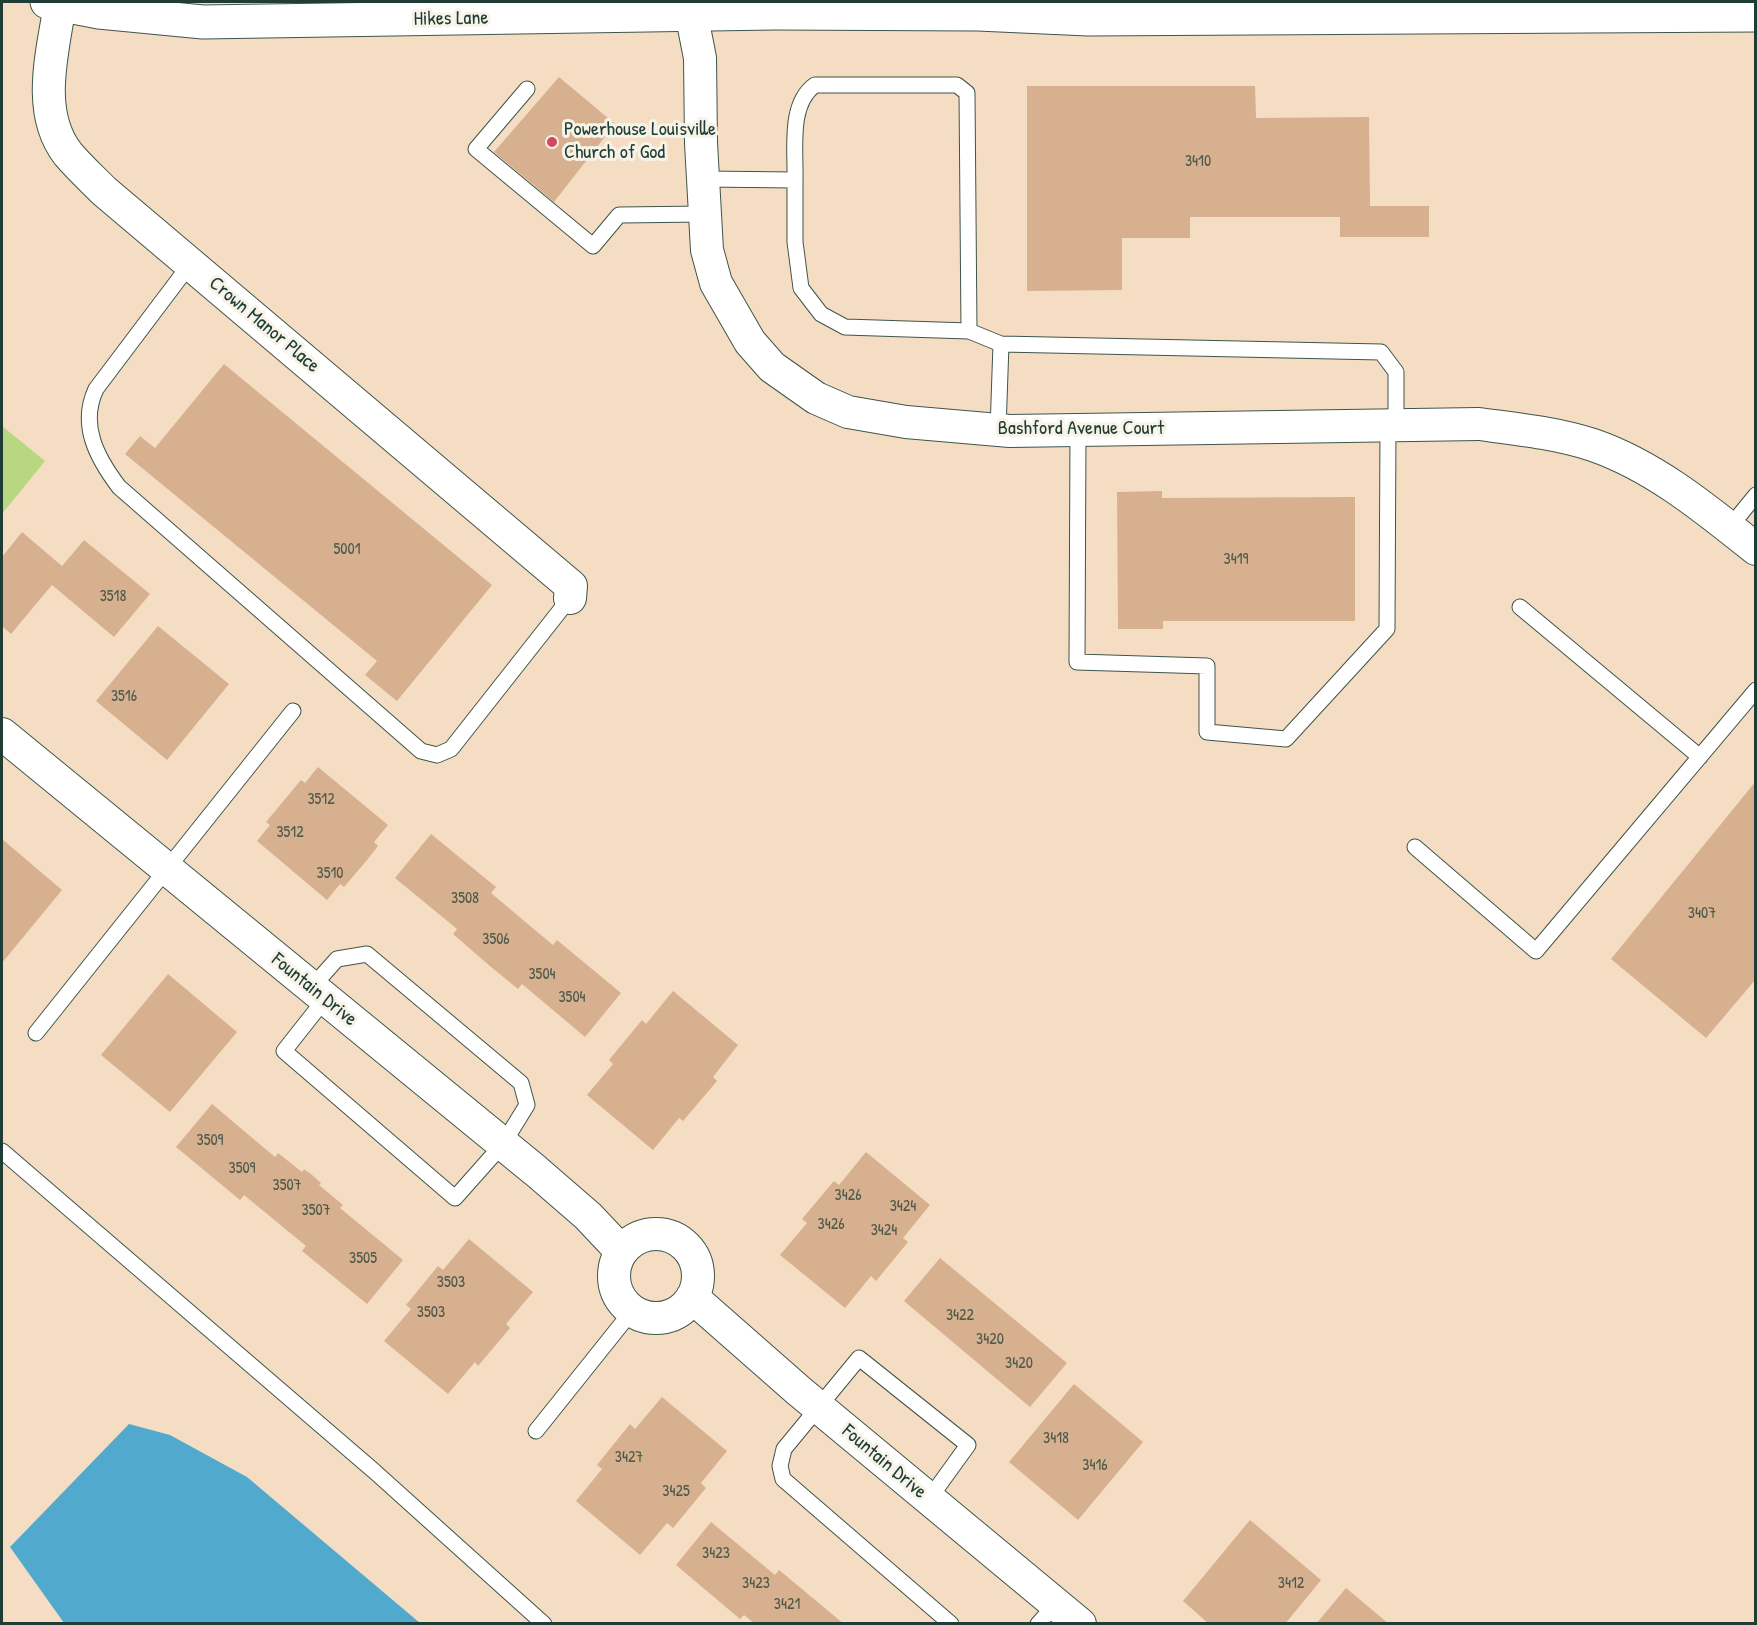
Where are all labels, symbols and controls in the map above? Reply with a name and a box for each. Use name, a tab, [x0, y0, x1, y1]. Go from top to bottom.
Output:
street label: Hikes Lane	[413, 6, 489, 32]
place label: Powerhouse Louisville Church of God	[564, 118, 716, 165]
marker: Powerhouse Louisville Church of God	[545, 135, 559, 149]
house number: 3410	[1185, 152, 1211, 172]
street label: Crown Manor Place	[204, 272, 324, 378]
street label: Bashford Avenue Court	[998, 417, 1164, 441]
house number: 5001	[334, 540, 360, 560]
house number: 3419	[1224, 550, 1248, 570]
house number: 3518	[100, 587, 126, 607]
house number: 3516	[111, 687, 137, 707]
house number: 3512	[307, 790, 335, 810]
house number: 3512	[276, 823, 304, 843]
house number: 3510	[317, 864, 343, 884]
house number: 3508	[451, 889, 479, 909]
house number: 3407	[1688, 904, 1716, 924]
house number: 3506	[482, 930, 510, 950]
street label: Fountain Drive	[266, 948, 362, 1032]
house number: 3504	[528, 965, 556, 985]
house number: 3504	[558, 988, 586, 1008]
house number: 3509	[197, 1131, 223, 1151]
house number: 3509	[229, 1159, 255, 1179]
house number: 3507	[272, 1176, 302, 1196]
house number: 3426	[834, 1186, 862, 1206]
house number: 3424	[890, 1197, 916, 1217]
house number: 3507	[301, 1201, 331, 1221]
house number: 3426	[817, 1215, 845, 1235]
house number: 3424	[871, 1221, 897, 1241]
house number: 3505	[349, 1249, 377, 1269]
house number: 3503	[437, 1273, 465, 1293]
house number: 3503	[417, 1303, 445, 1323]
house number: 3422	[946, 1306, 974, 1326]
house number: 3420	[976, 1330, 1004, 1350]
house number: 3420	[1005, 1354, 1033, 1374]
street label: Fountain Drive	[837, 1420, 931, 1504]
house number: 3418	[1043, 1429, 1069, 1449]
house number: 3427	[615, 1448, 643, 1468]
house number: 3416	[1082, 1456, 1108, 1476]
house number: 3425	[662, 1482, 690, 1502]
house number: 3423	[702, 1544, 730, 1564]
house number: 3423	[742, 1574, 770, 1594]
house number: 3412	[1278, 1574, 1304, 1594]
house number: 3421	[774, 1595, 800, 1615]

